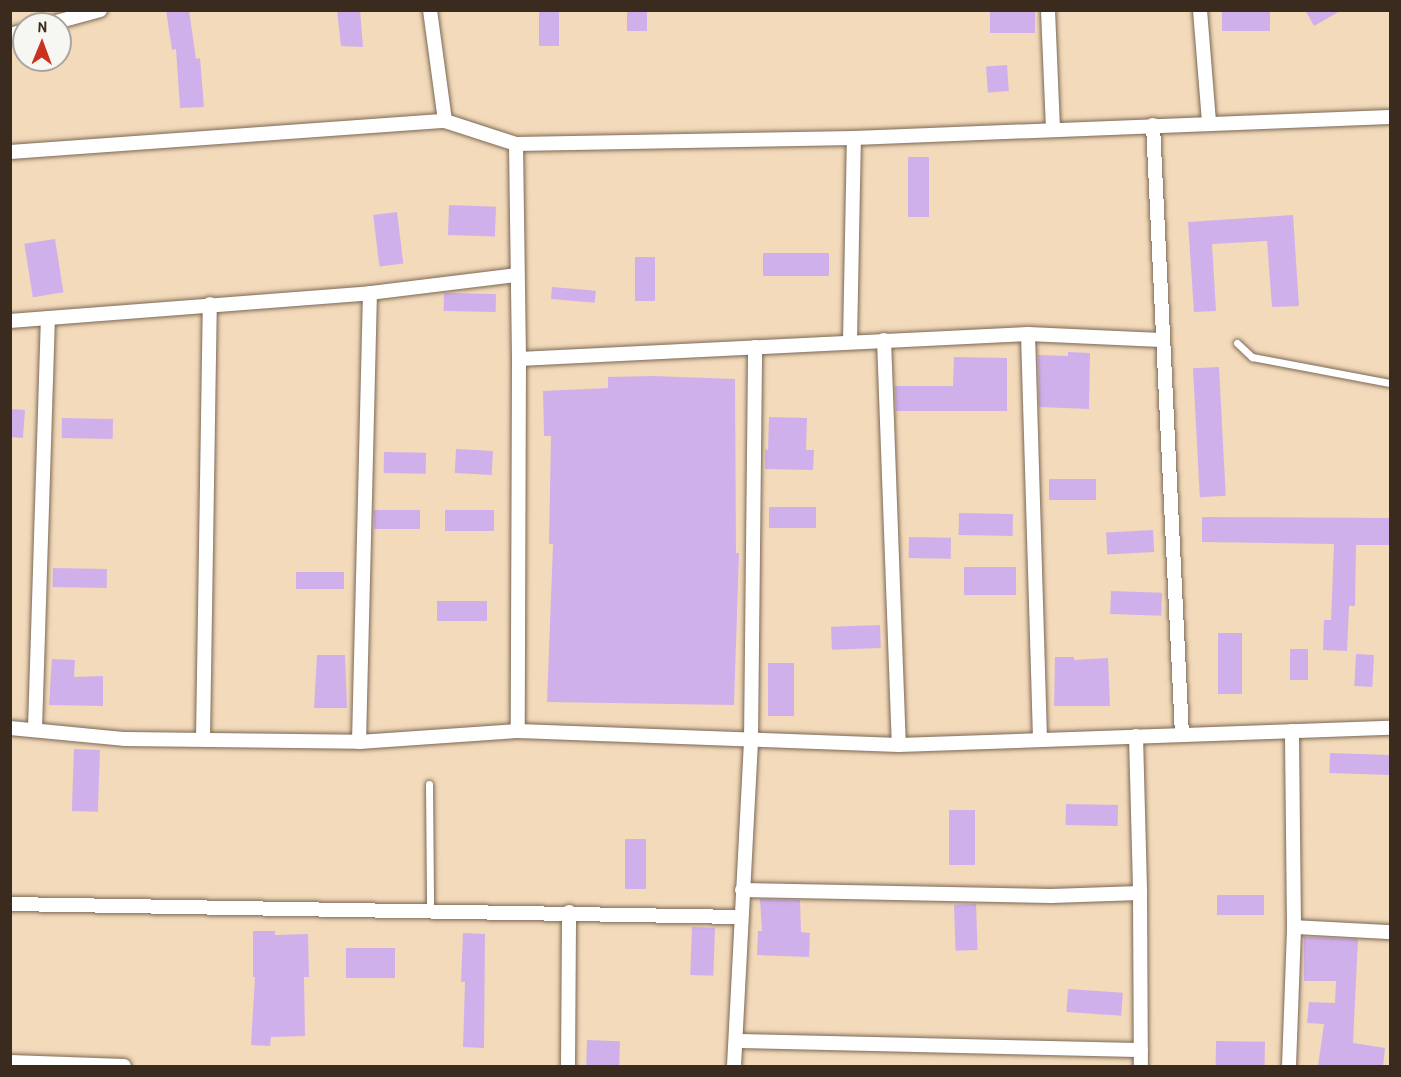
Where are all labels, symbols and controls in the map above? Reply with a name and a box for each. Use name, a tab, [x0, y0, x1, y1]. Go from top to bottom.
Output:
north arrow	[12, 12, 72, 72]
text: N	[38, 15, 47, 37]

